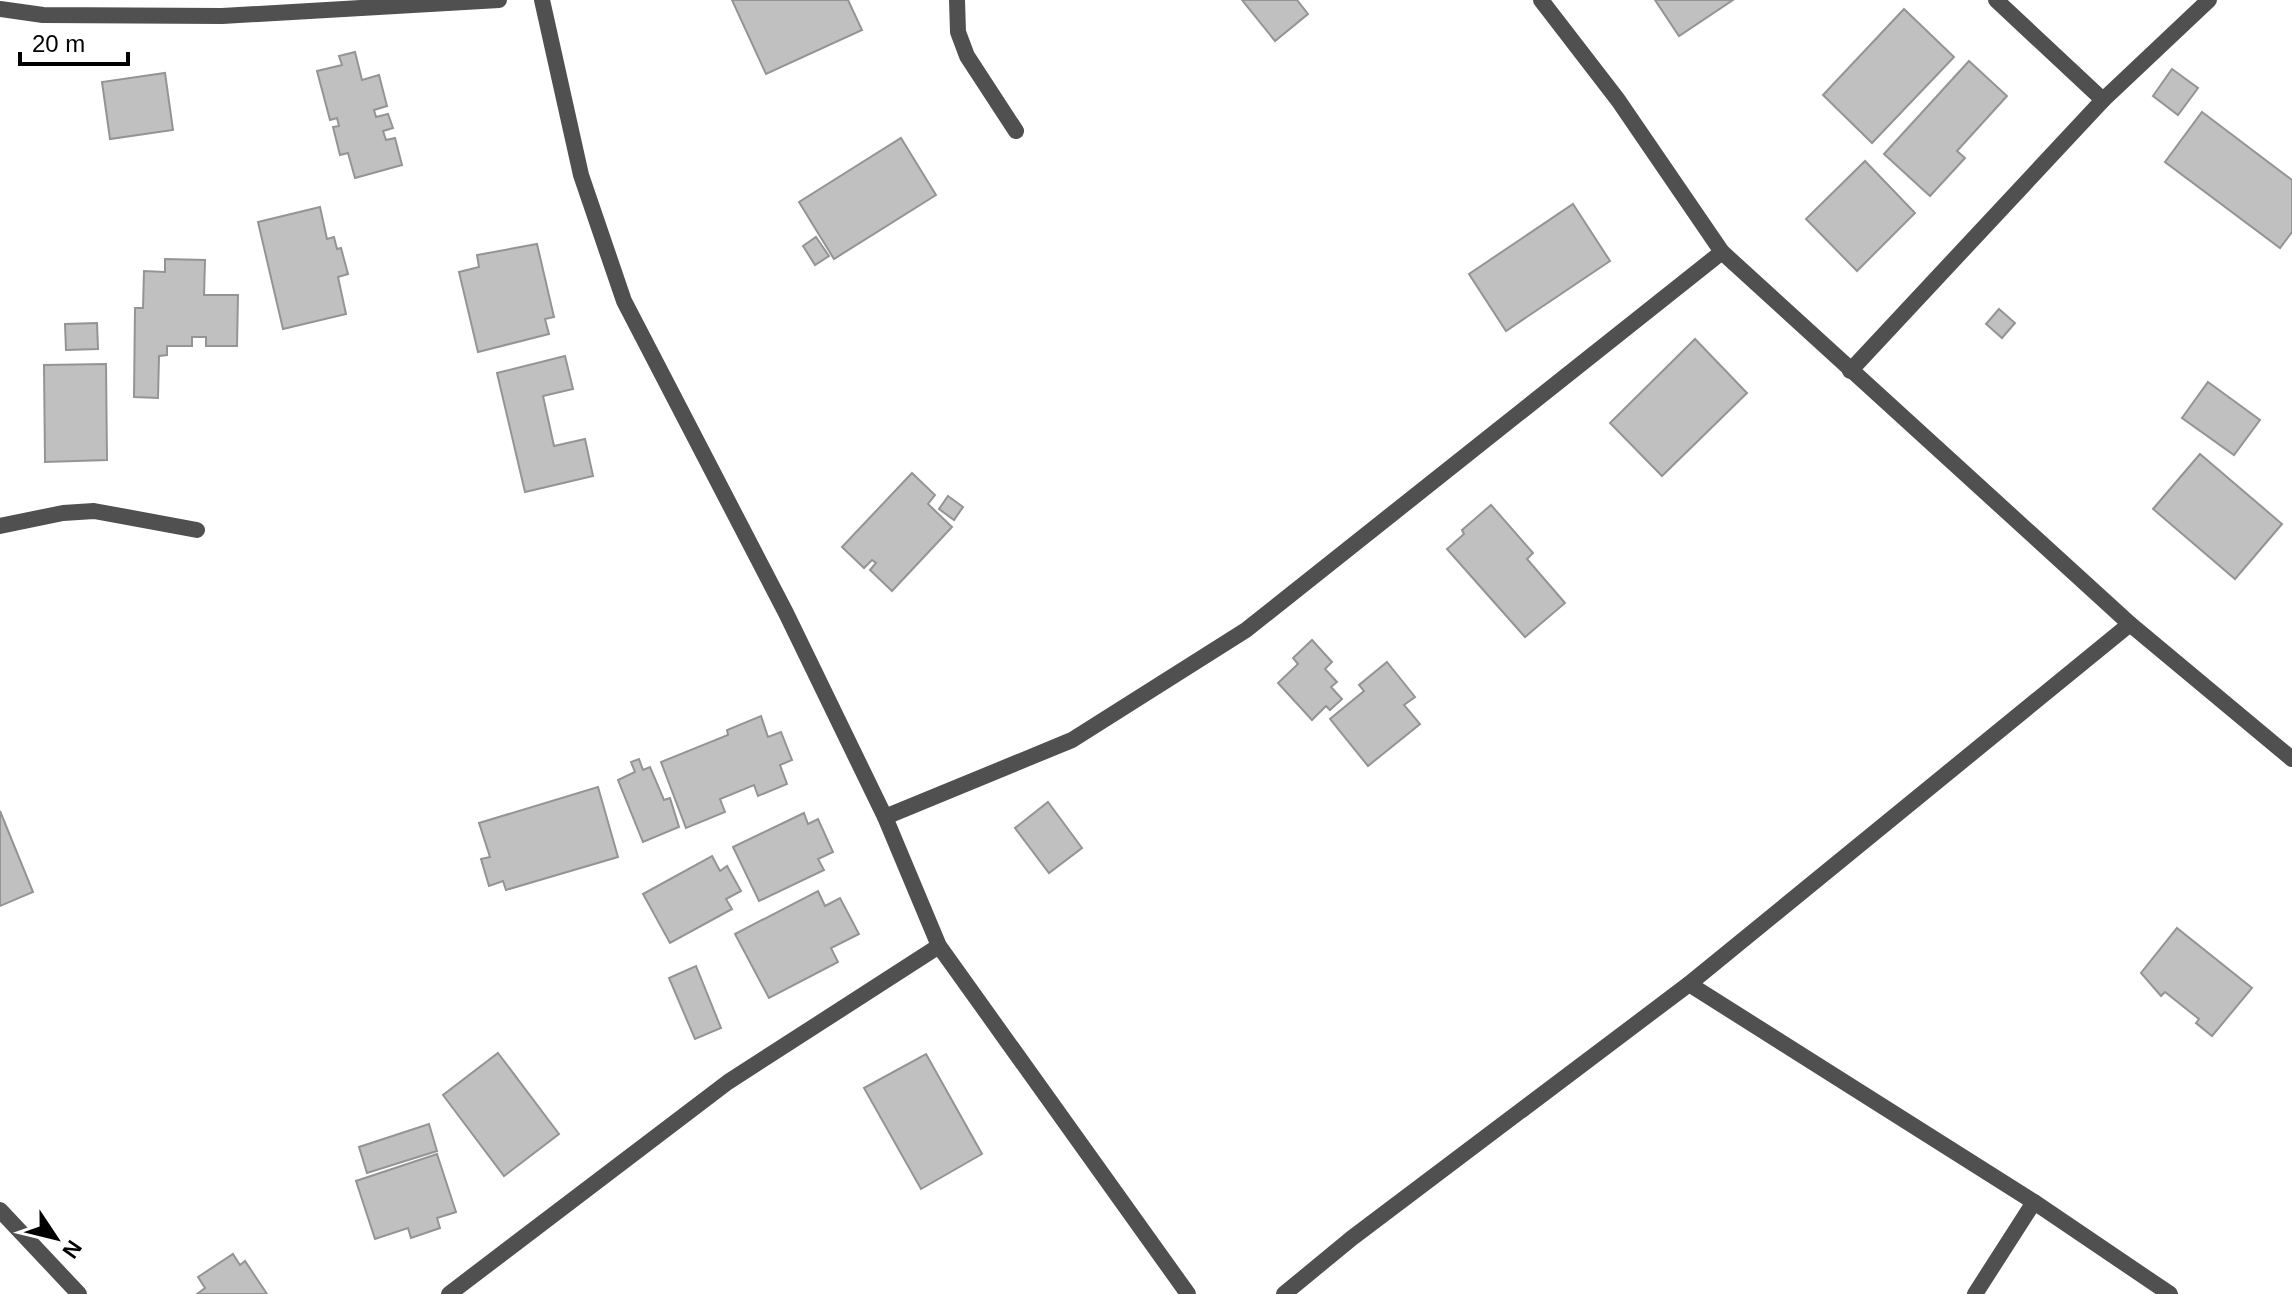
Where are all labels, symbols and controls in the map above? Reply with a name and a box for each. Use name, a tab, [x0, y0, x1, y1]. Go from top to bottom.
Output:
scale bar	[20, 16, 128, 66]
text: 20 m	[32, 30, 85, 57]
north arrow	[16, 1198, 96, 1278]
text: N	[57, 1236, 87, 1263]

